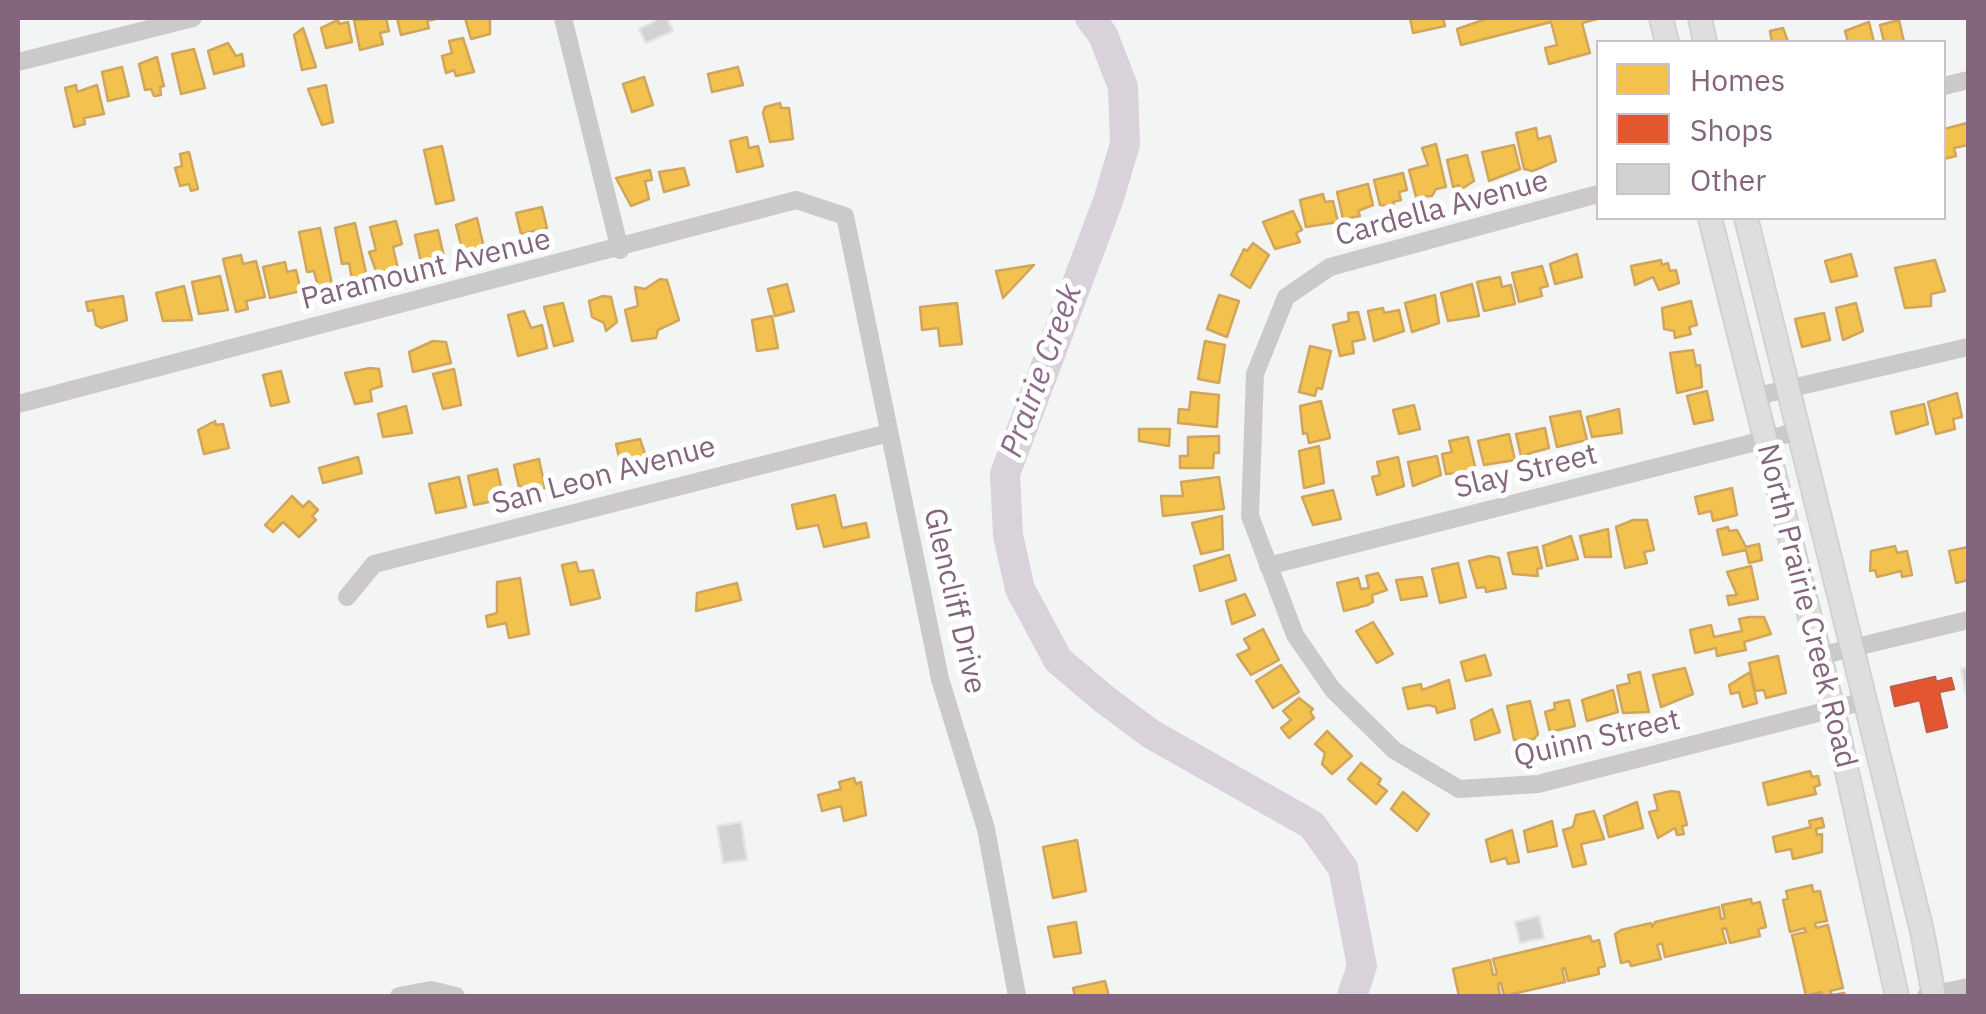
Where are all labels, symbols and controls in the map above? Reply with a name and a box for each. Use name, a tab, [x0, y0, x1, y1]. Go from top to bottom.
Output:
legend	[1596, 40, 1946, 220]
text: Homes	[1690, 60, 1785, 99]
text: Shops	[1690, 110, 1773, 149]
text: Other	[1690, 160, 1766, 199]
street label: Cardella Avenue	[1332, 163, 1552, 255]
street label: Paramount Avenue	[298, 222, 554, 318]
water label: Prairie Creek	[993, 279, 1091, 463]
street label: San Leon Avenue	[488, 429, 720, 523]
street label: Slay Street	[1451, 437, 1601, 507]
street label: North Prairie Creek Road	[1748, 440, 1864, 772]
street label: Glencliff Drive	[915, 505, 993, 697]
street label: Quinn Street	[1511, 702, 1683, 776]

